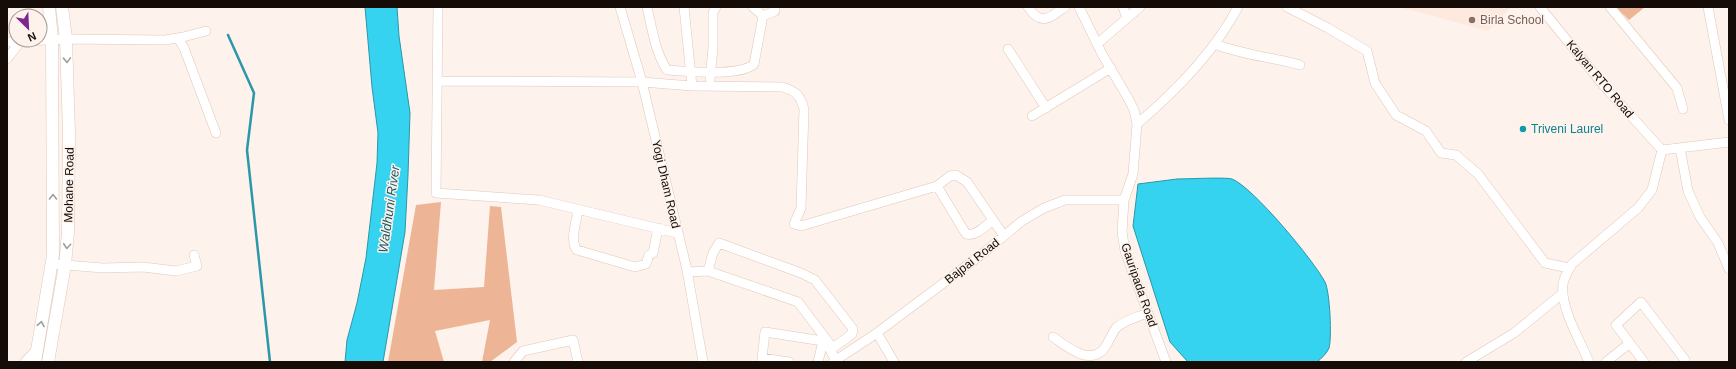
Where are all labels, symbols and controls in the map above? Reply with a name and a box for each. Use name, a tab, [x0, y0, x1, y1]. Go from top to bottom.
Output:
north arrow	[8, 8, 48, 48]
place label: Birla School	[1480, 13, 1544, 27]
marker: Birla School	[1467, 15, 1477, 25]
text: N	[26, 30, 38, 44]
street label: Kalyan RTO Road	[1563, 37, 1637, 121]
one-way arrow	[62, 57, 71, 63]
place label: Triveni Laurel	[1531, 122, 1603, 136]
marker: Triveni Laurel	[1518, 124, 1528, 134]
street label: Yogi Dham Road	[649, 138, 683, 230]
street label: Mohane Road	[61, 147, 77, 223]
water label: Waldhuni River	[375, 164, 403, 254]
one-way arrow	[49, 194, 57, 200]
street label: Bajpai Road	[942, 235, 1002, 287]
street label: Gauripada Road	[1118, 241, 1160, 329]
one-way arrow	[63, 243, 72, 249]
one-way arrow	[37, 320, 45, 327]

